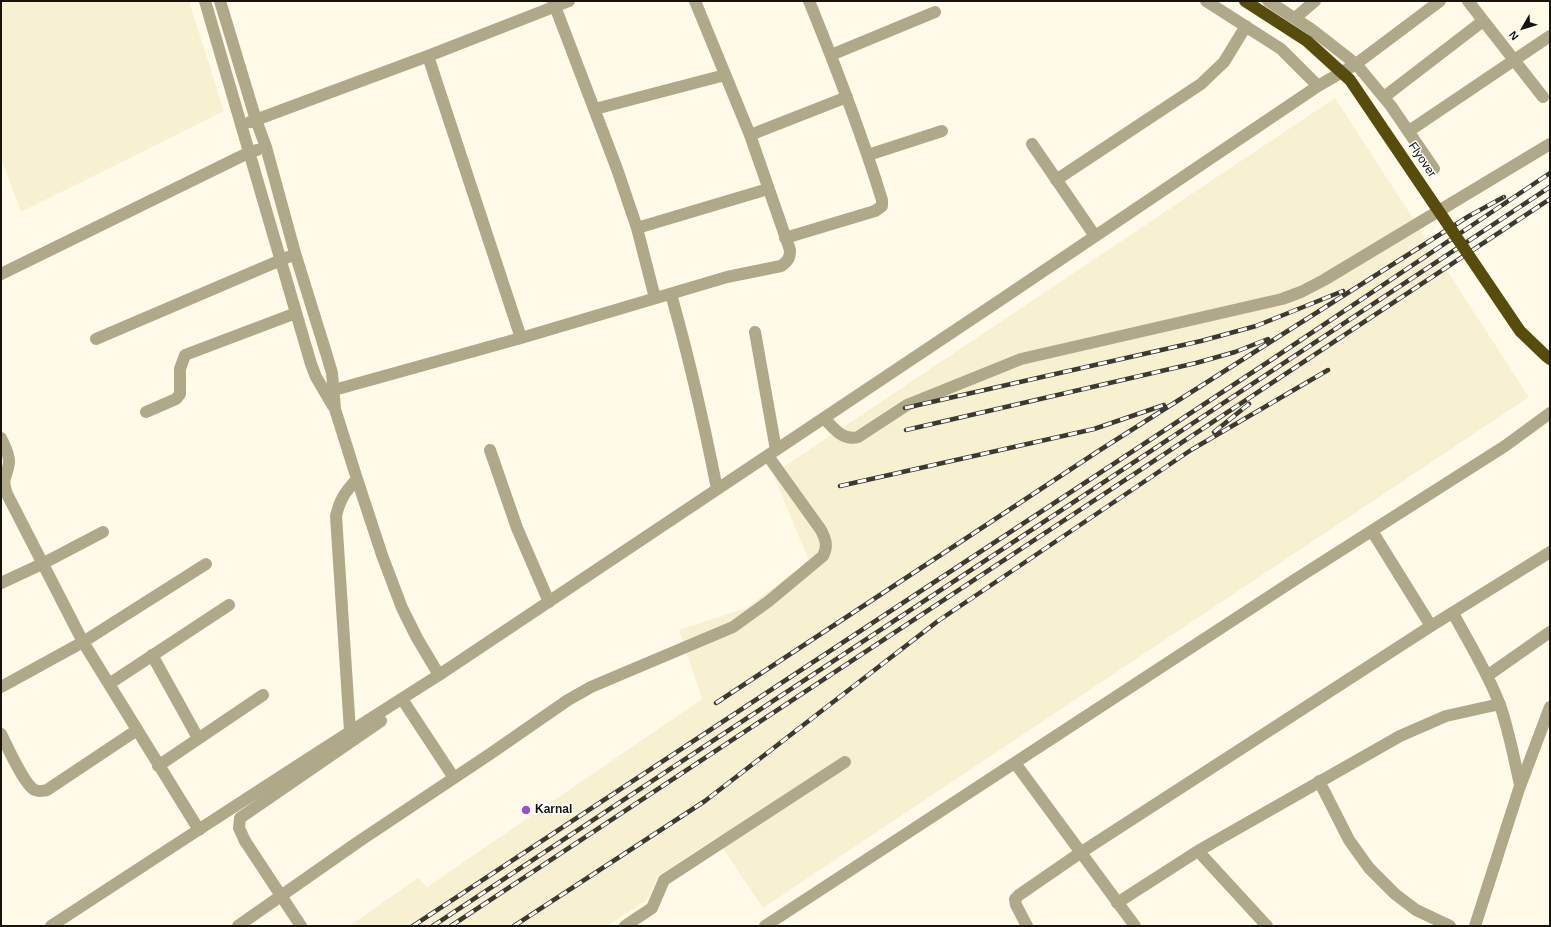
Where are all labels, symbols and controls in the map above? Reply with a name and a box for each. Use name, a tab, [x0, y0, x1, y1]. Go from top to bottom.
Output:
north arrow	[1503, 8, 1543, 48]
text: N	[1507, 29, 1521, 42]
street label: Flyover	[1405, 140, 1439, 180]
place label: Karnal	[535, 803, 572, 817]
marker: Karnal	[520, 804, 532, 816]

